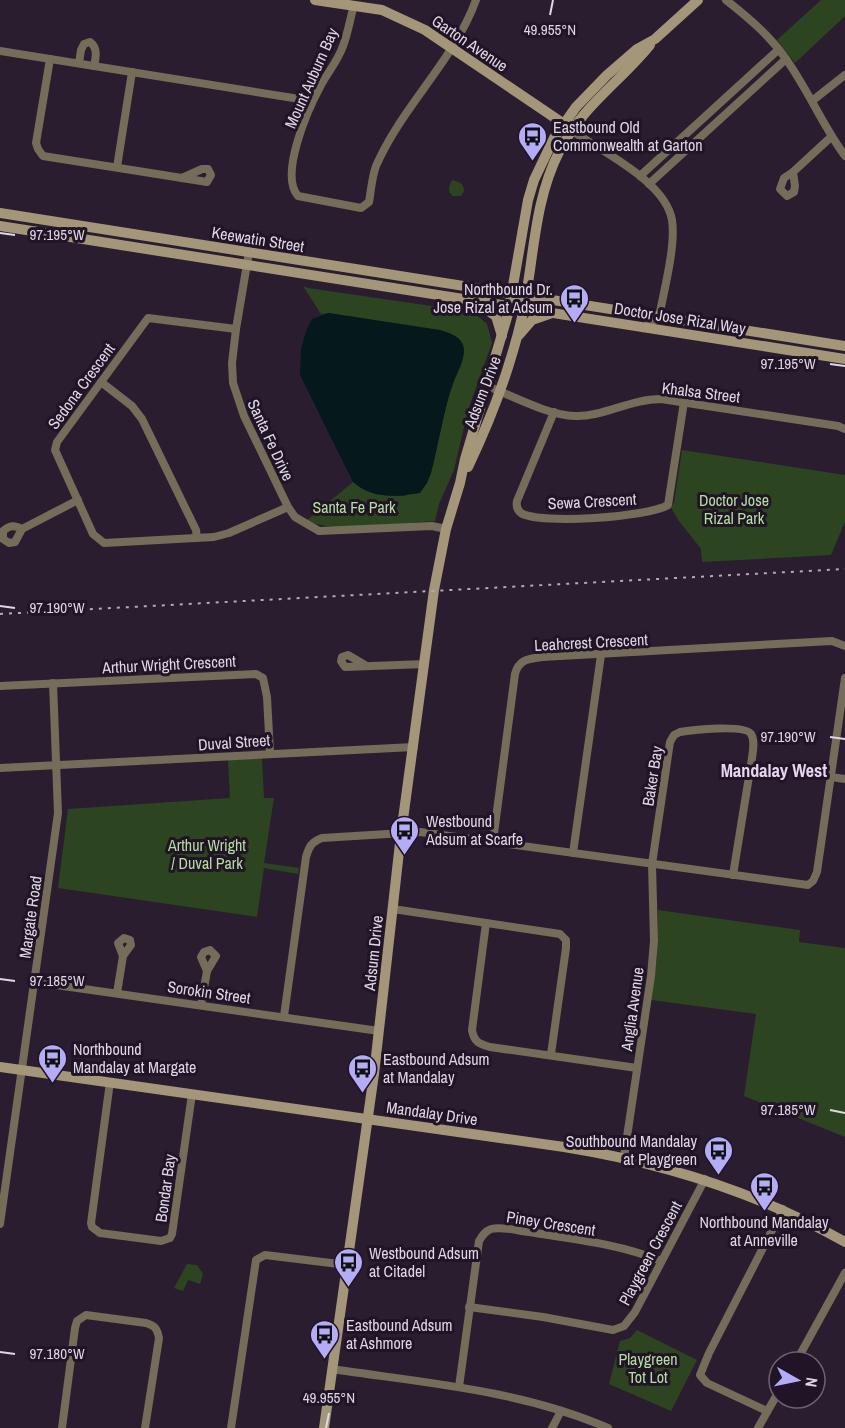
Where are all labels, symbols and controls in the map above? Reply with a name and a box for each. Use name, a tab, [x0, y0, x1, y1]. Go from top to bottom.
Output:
street label: Garton Avenue	[428, 9, 512, 77]
text: 49.955°N	[524, 19, 576, 40]
street label: Mount Auburn Bay	[279, 24, 343, 132]
place label: Eastbound Old Commonwealth at Garton	[553, 116, 703, 156]
bus stop icon: Eastbound Old Commonwealth at Garton	[516, 120, 548, 162]
street label: Keewatin Street	[210, 221, 306, 257]
text: 97.195°W	[29, 224, 85, 245]
place label: Northbound Dr. Jose Rizal at Adsum	[433, 278, 553, 318]
bus stop icon: Northbound Dr. Jose Rizal at Adsum	[558, 282, 590, 324]
street label: Doctor Jose Rizal Way	[613, 297, 748, 339]
street label: Sedona Crescent	[42, 338, 120, 433]
street label: Adsum Drive	[458, 353, 506, 432]
text: 97.195°W	[760, 353, 816, 374]
street label: Khalsa Street	[661, 376, 742, 408]
street label: Santa Fe Drive	[243, 396, 299, 484]
street label: Sewa Crescent	[547, 488, 637, 514]
park label: Doctor Jose Rizal Park	[699, 489, 769, 529]
park label: Santa Fe Park	[312, 496, 396, 518]
text: 97.190°W	[29, 597, 85, 618]
street label: Leahcrest Crescent	[534, 628, 649, 656]
street label: Arthur Wright Crescent	[101, 649, 237, 679]
text: 97.190°W	[760, 726, 816, 747]
street label: Duval Street	[197, 728, 271, 755]
street label: Baker Bay	[636, 744, 668, 808]
district label: Mandalay West	[721, 758, 827, 783]
place label: Westbound Adsum at Scarfe	[425, 810, 523, 850]
bus stop icon: Westbound Adsum at Scarfe	[389, 814, 421, 856]
park label: Arthur Wright / Duval Park	[167, 834, 246, 874]
street label: Margate Road	[13, 874, 47, 960]
street label: Adsum Drive	[358, 914, 388, 993]
street label: Anglia Avenue	[615, 966, 649, 1053]
text: 97.185°W	[29, 970, 85, 991]
street label: Sorokin Street	[166, 975, 252, 1009]
place label: Northbound Mandalay at Margate	[73, 1038, 196, 1078]
bus stop icon: Northbound Mandalay at Margate	[36, 1042, 68, 1084]
place label: Eastbound Adsum at Mandalay	[383, 1048, 490, 1088]
bus stop icon: Eastbound Adsum at Mandalay	[346, 1052, 378, 1094]
street label: Mandalay Drive	[385, 1096, 479, 1130]
text: 97.185°W	[760, 1099, 816, 1120]
place label: Southbound Mandalay at Playgreen	[566, 1130, 697, 1170]
bus stop icon: Southbound Mandalay at Playgreen	[702, 1134, 734, 1176]
street label: Bondar Bay	[149, 1152, 181, 1223]
bus stop icon: Northbound Mandalay at Anneville	[748, 1170, 780, 1212]
street label: Playgreen Crescent	[613, 1197, 687, 1309]
street label: Piney Crescent	[505, 1205, 597, 1241]
place label: Northbound Mandalay at Anneville	[699, 1211, 829, 1251]
place label: Westbound Adsum at Citadel	[369, 1242, 479, 1282]
bus stop icon: Westbound Adsum at Citadel	[332, 1246, 364, 1288]
place label: Eastbound Adsum at Ashmore	[346, 1314, 453, 1354]
bus stop icon: Eastbound Adsum at Ashmore	[309, 1318, 341, 1360]
text: 97.180°W	[29, 1343, 85, 1364]
park label: Playgreen Tot Lot	[618, 1348, 678, 1388]
north arrow	[767, 1350, 827, 1410]
text: N	[800, 1376, 823, 1389]
text: 49.955°N	[303, 1387, 355, 1408]

